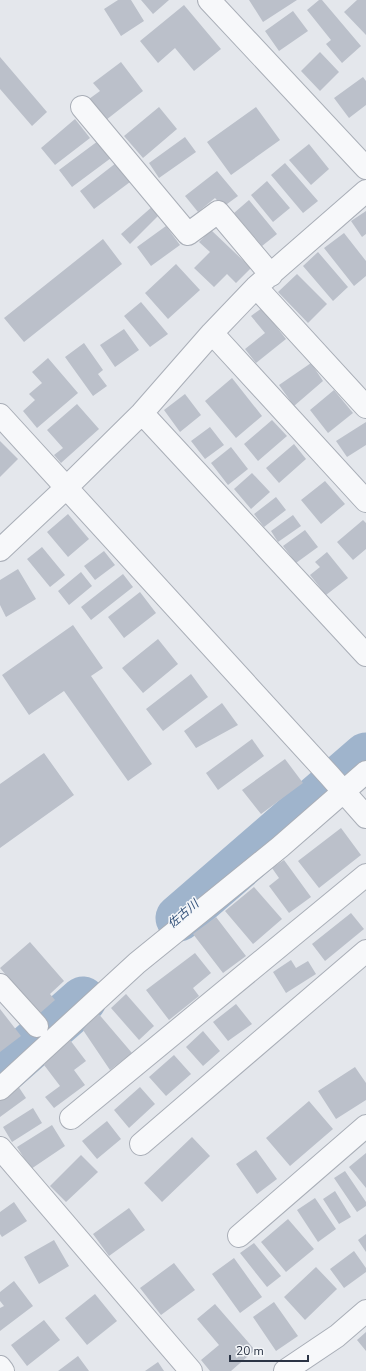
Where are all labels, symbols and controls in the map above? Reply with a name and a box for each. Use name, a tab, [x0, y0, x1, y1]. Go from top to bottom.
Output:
water label: 佐古川	[164, 895, 203, 932]
scale bar	[230, 1337, 308, 1363]
text: 20 m	[236, 1343, 264, 1359]

